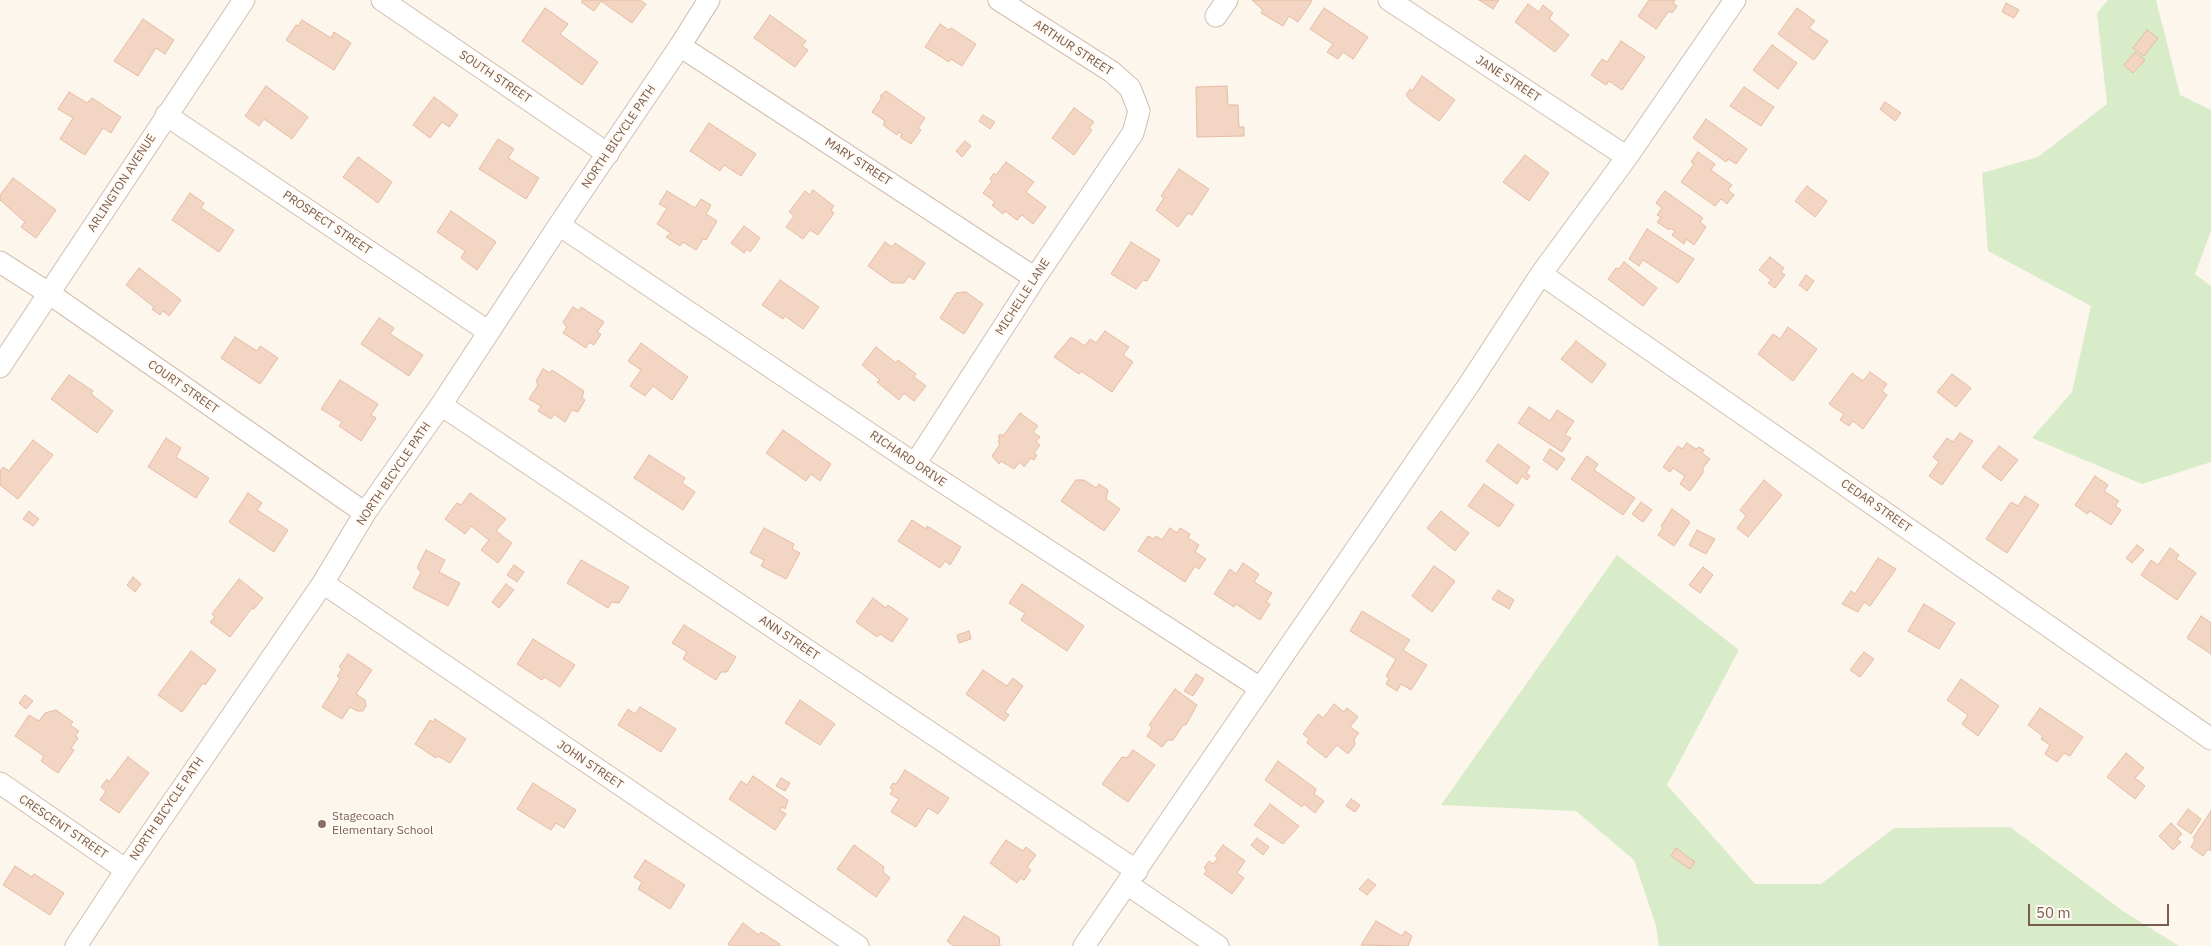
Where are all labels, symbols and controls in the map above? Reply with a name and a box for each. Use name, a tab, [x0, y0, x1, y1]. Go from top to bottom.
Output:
street label: ARTHUR STREET	[1031, 17, 1115, 79]
street label: SOUTH STREET	[456, 48, 534, 106]
street label: JANE STREET	[1473, 53, 1543, 105]
street label: NORTH BICYCLE PATH	[579, 83, 659, 191]
street label: ARLINGTON AVENUE	[85, 131, 159, 235]
street label: MARY STREET	[822, 135, 894, 189]
street label: PROSPECT STREET	[280, 188, 374, 258]
street label: MICHELLE LANE	[993, 256, 1053, 338]
street label: COURT STREET	[145, 357, 221, 417]
street label: NORTH BICYCLE PATH	[354, 420, 434, 528]
street label: RICHARD DRIVE	[867, 428, 949, 490]
street label: CEDAR STREET	[1838, 476, 1914, 536]
street label: ANN STREET	[756, 613, 822, 663]
street label: JOHN STREET	[554, 738, 626, 792]
street label: NORTH BICYCLE PATH	[127, 755, 207, 863]
street label: CRESCENT STREET	[16, 792, 110, 862]
place label: Stagecoach Elementary School	[332, 810, 433, 838]
marker: Stagecoach Elementary School	[316, 818, 328, 830]
scale bar	[2031, 894, 2172, 926]
text: 50 m	[2036, 903, 2071, 922]

